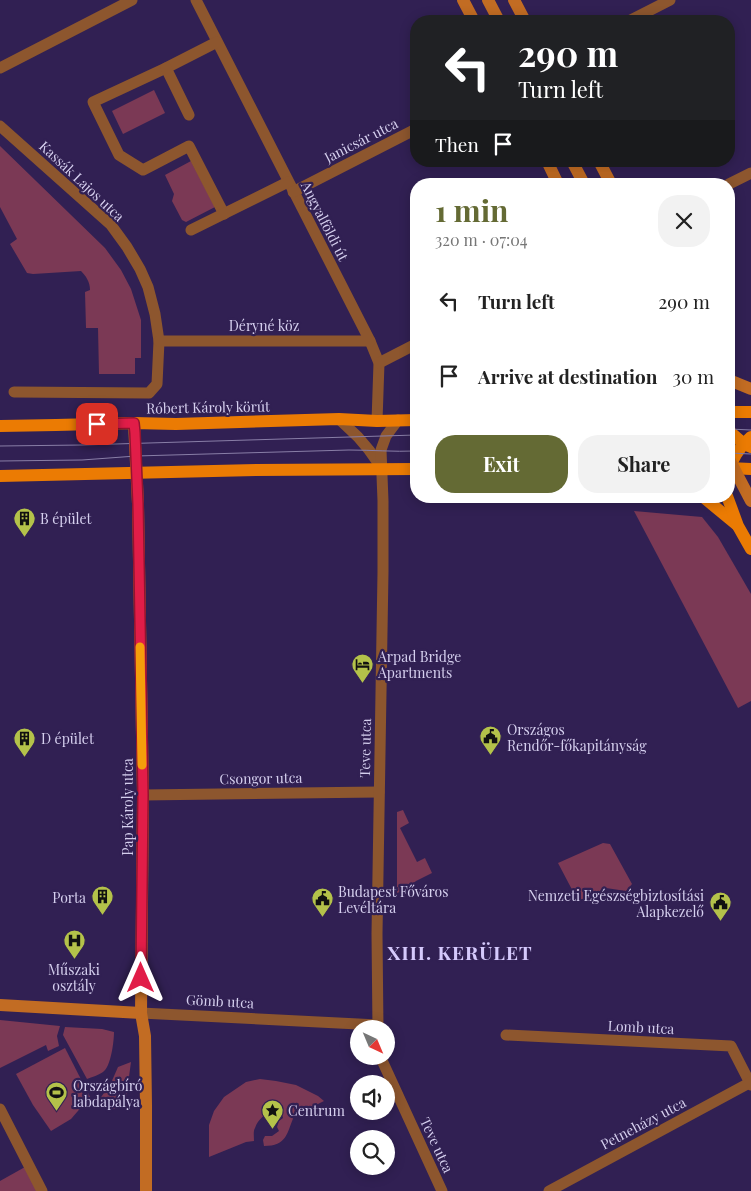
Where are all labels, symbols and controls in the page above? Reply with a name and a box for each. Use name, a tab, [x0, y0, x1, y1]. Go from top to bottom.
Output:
text: 290 m	[518, 29, 618, 76]
icon: left	[435, 35, 500, 100]
text: Turn left	[518, 74, 603, 104]
street label: Janicsár utca	[320, 113, 401, 167]
icon: arrive	[489, 130, 517, 158]
text: Then	[435, 131, 479, 157]
street label: Kassák Lajos utca	[35, 137, 129, 225]
street label: Angyalföldi út	[296, 177, 354, 265]
text: 1 min	[435, 190, 509, 230]
button: close	[658, 195, 710, 247]
text: 320 m · 07:04	[435, 229, 528, 250]
icon: left	[435, 287, 463, 315]
text: Turn left	[478, 288, 555, 314]
text: 290 m	[658, 288, 710, 314]
street label: Déryné köz	[229, 316, 300, 335]
icon: arrive	[435, 362, 463, 390]
text: Arrive at destination	[478, 363, 658, 389]
text: 30 m	[673, 363, 714, 389]
street label: Róbert Károly körút	[146, 396, 271, 418]
pin	[76, 403, 118, 445]
icon: arrive	[83, 410, 111, 438]
button: Exit	[435, 435, 568, 493]
button: Share	[578, 435, 710, 493]
building icon: B épület	[12, 506, 36, 537]
place label: B épület	[40, 509, 93, 528]
place label: Arpad Bridge Apartments	[377, 647, 461, 682]
hotel icon: Arpad Bridge Apartments	[350, 652, 374, 683]
street label: Teve utca	[355, 718, 375, 778]
place label: Országos Rendőr-főkapitányság	[507, 720, 647, 755]
public building icon: Országos Rendőr-főkapitányság	[479, 725, 503, 756]
building icon: D épület	[13, 726, 37, 757]
place label: D épület	[41, 729, 95, 748]
street label: Pap Károly utca	[118, 758, 137, 856]
street label: Csongor utca	[219, 768, 303, 788]
place label: Budapest Főváros Levéltára	[338, 882, 448, 917]
building icon: Porta	[90, 885, 114, 916]
place label: Nemzeti Egészségbiztosítási Alapkezelő	[528, 886, 704, 921]
public building icon: Budapest Főváros Levéltára	[310, 887, 334, 918]
place label: Porta	[52, 888, 86, 907]
public building icon: Nemzeti Egészségbiztosítási Alapkezelő	[708, 891, 732, 922]
hospital icon: Műszaki osztály	[62, 929, 86, 960]
district label: XIII. KERÜLET	[387, 939, 533, 965]
position arrow	[114, 951, 166, 1003]
place label: Műszaki osztály	[48, 960, 100, 995]
street label: Gömb utca	[185, 990, 255, 1012]
street label: Lomb utca	[607, 1016, 675, 1038]
north arrow	[350, 1020, 395, 1065]
map controls	[350, 1020, 395, 1175]
button: sound	[350, 1075, 395, 1120]
place label: Országbíró labdapálya	[73, 1076, 143, 1111]
sports icon: Országbíró labdapálya	[45, 1081, 69, 1112]
street label: Petneházy utca	[597, 1092, 689, 1154]
place icon: Centrum	[260, 1098, 284, 1129]
place label: Centrum	[288, 1101, 345, 1120]
street label: Teve utca	[416, 1114, 458, 1176]
button: search	[350, 1130, 395, 1175]

